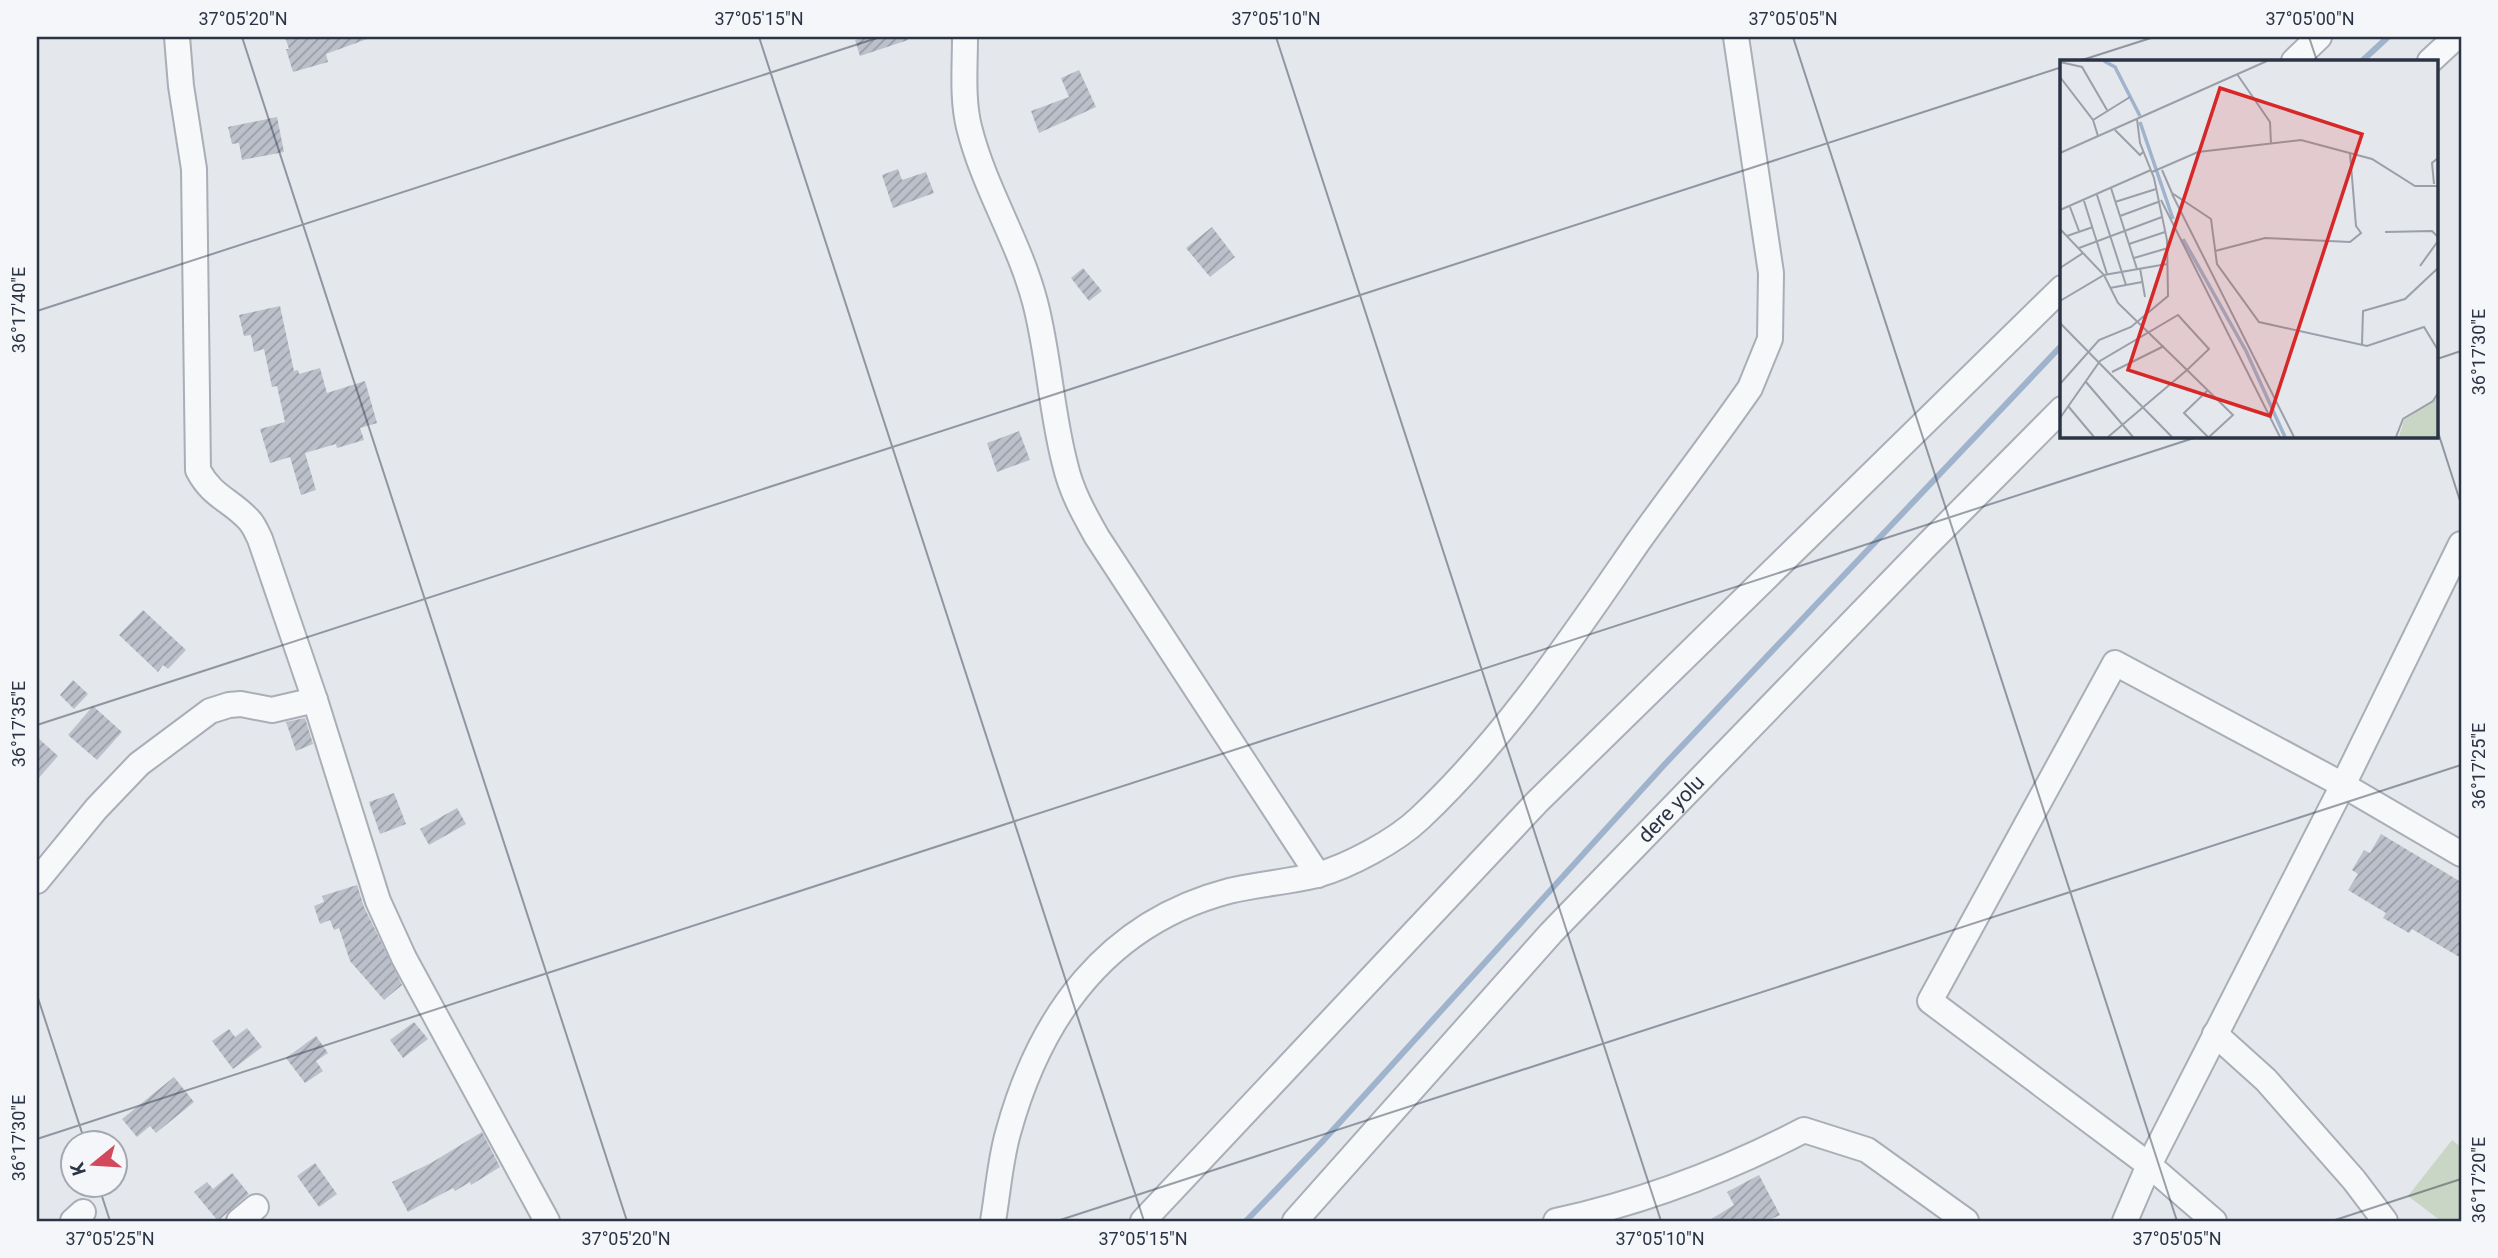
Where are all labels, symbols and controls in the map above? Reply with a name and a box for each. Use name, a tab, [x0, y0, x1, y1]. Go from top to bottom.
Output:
text: 37°05'20"N	[198, 8, 288, 29]
text: 37°05'15"N	[714, 8, 804, 29]
text: 37°05'10"N	[1231, 8, 1321, 29]
text: 37°05'05"N	[1748, 8, 1838, 29]
text: 37°05'00"N	[2265, 8, 2355, 29]
inset map	[2060, 60, 2438, 438]
text: 36°17'40"E	[8, 267, 29, 353]
text: 36°17'30"E	[2468, 309, 2489, 395]
text: 36°17'35"E	[8, 681, 29, 767]
text: 36°17'25"E	[2468, 723, 2489, 809]
street label: dere yolu	[1633, 770, 1709, 848]
text: 36°17'30"E	[8, 1095, 29, 1181]
north arrow	[60, 1128, 130, 1198]
text: 36°17'20"E	[2468, 1137, 2489, 1223]
text: K	[65, 1159, 91, 1178]
text: 37°05'25"N	[65, 1228, 155, 1249]
text: 37°05'20"N	[581, 1228, 671, 1249]
text: 37°05'15"N	[1098, 1228, 1188, 1249]
text: 37°05'10"N	[1615, 1228, 1705, 1249]
text: 37°05'05"N	[2132, 1228, 2222, 1249]

